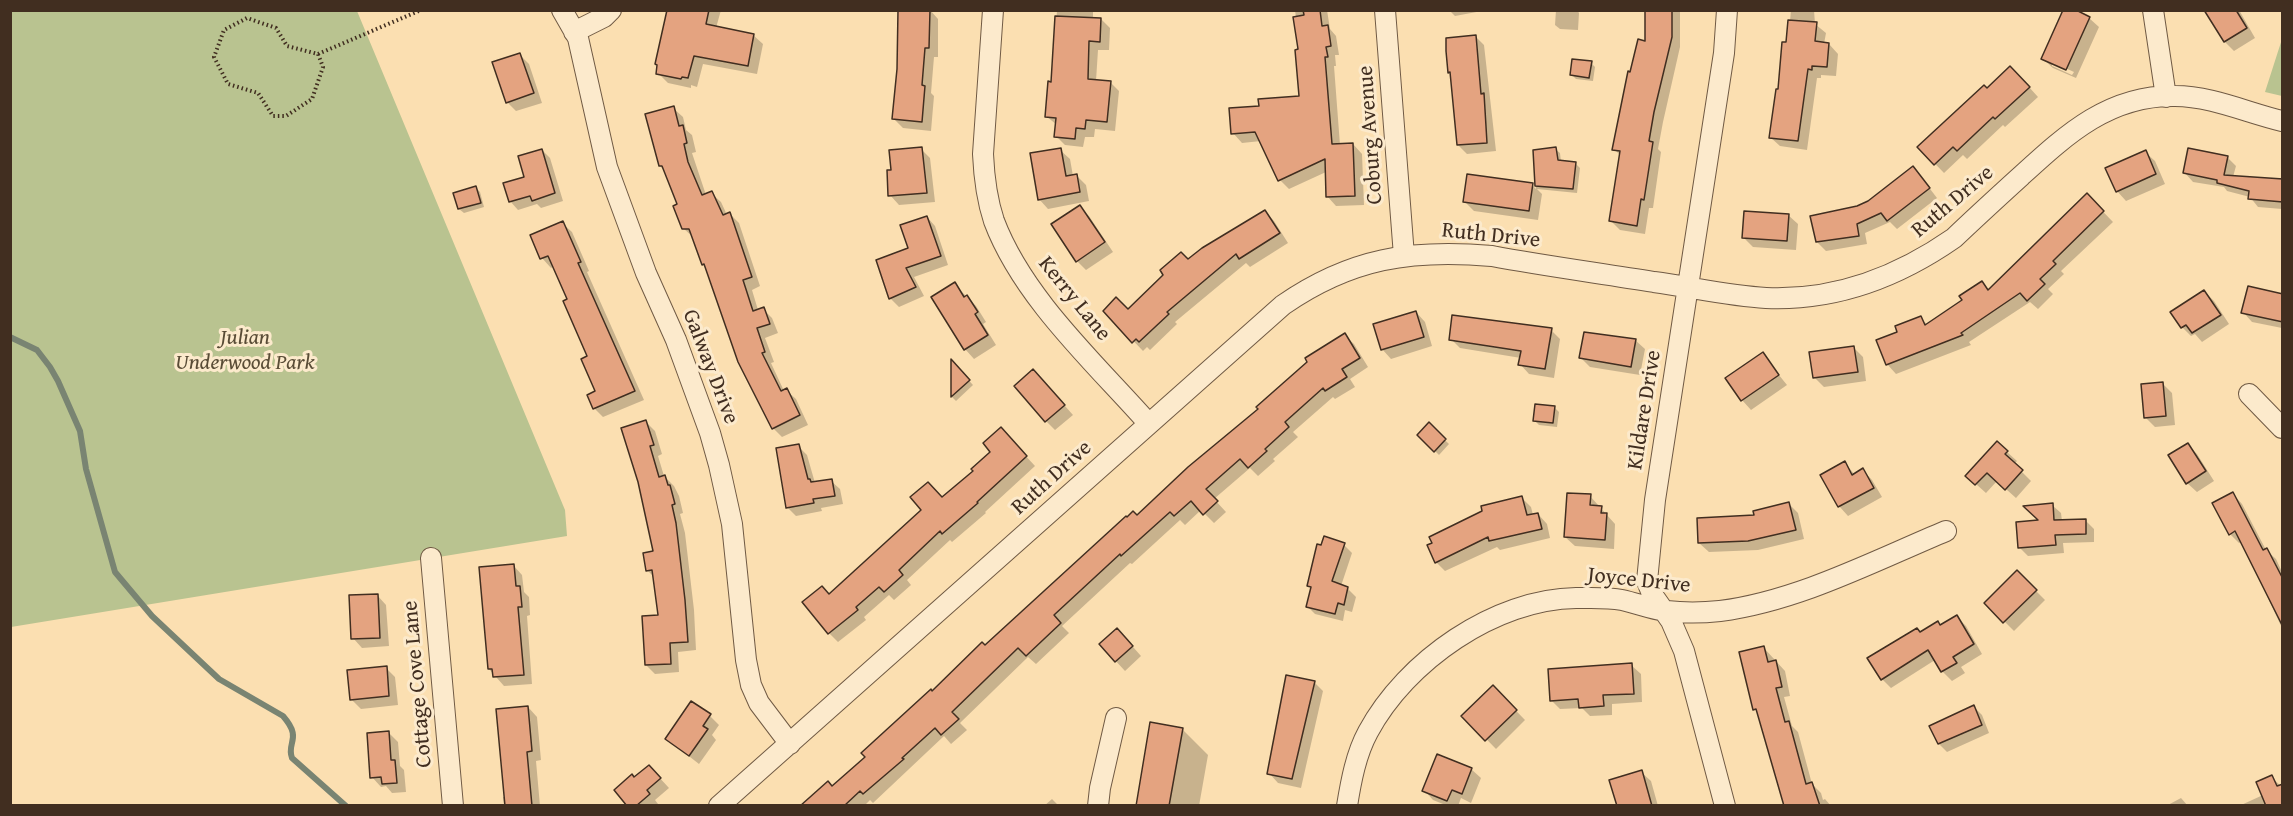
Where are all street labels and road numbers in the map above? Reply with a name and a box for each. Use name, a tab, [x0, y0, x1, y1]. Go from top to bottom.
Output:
street label: Coburg Avenue	[1353, 65, 1389, 205]
street label: Ruth Drive	[1907, 160, 1999, 244]
street label: Ruth Drive	[1440, 218, 1542, 254]
street label: Kerry Lane	[1032, 251, 1116, 347]
street label: Galway Drive	[676, 306, 744, 428]
street label: Kildare Drive	[1623, 348, 1667, 472]
street label: Ruth Drive	[1006, 435, 1098, 521]
street label: Joyce Drive	[1586, 562, 1692, 600]
street label: Cottage Cove Lane	[398, 599, 438, 769]

